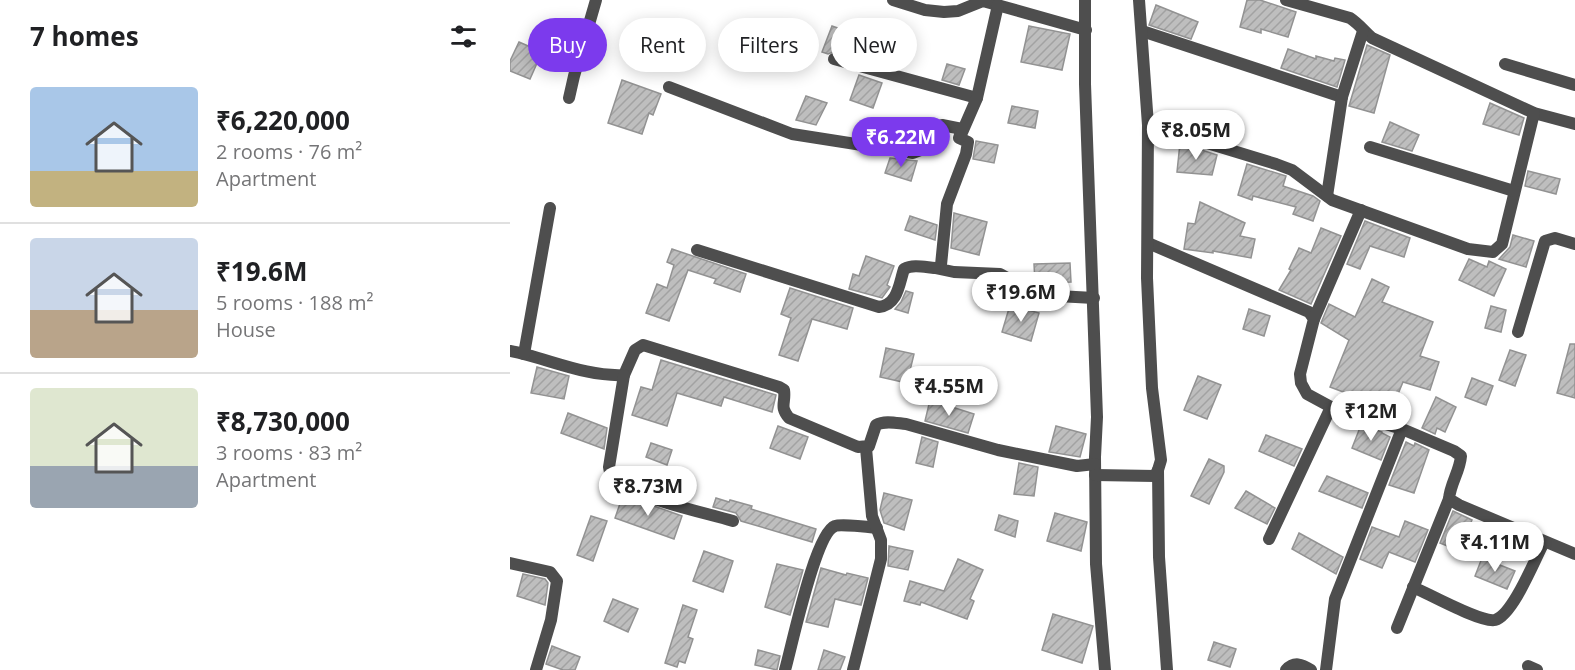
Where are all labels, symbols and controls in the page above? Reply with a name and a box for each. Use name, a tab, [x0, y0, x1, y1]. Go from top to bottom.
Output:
text: 7 homes	[30, 18, 139, 54]
chip: Buy	[528, 18, 607, 72]
chip: Rent	[619, 18, 706, 72]
chip: Filters	[718, 18, 819, 72]
chip: New	[831, 18, 917, 72]
icon: filters	[447, 20, 480, 53]
text: ₹6,220,000	[216, 102, 350, 138]
pin: ₹8.05M	[1147, 110, 1245, 161]
icon: home	[78, 111, 150, 183]
text: ₹8.05M	[1161, 116, 1231, 143]
pin: ₹6.22M	[852, 117, 950, 168]
text: ₹6.22M	[866, 123, 936, 150]
text: 2 rooms · 76 m²	[216, 138, 362, 165]
text: Apartment	[216, 165, 316, 192]
text: ₹19.6M	[216, 253, 307, 289]
icon: home	[78, 262, 150, 334]
pin: ₹19.6M	[972, 272, 1070, 323]
text: ₹19.6M	[986, 278, 1056, 305]
text: 5 rooms · 188 m²	[216, 289, 374, 316]
text: House	[216, 316, 276, 343]
pin: ₹4.55M	[900, 366, 998, 417]
text: ₹4.55M	[914, 372, 984, 399]
pin: ₹12M	[1335, 391, 1407, 442]
text: ₹12M	[1344, 397, 1398, 424]
text: ₹8,730,000	[216, 403, 350, 439]
icon: home	[78, 412, 150, 484]
text: 3 rooms · 83 m²	[216, 439, 362, 466]
text: Apartment	[216, 466, 316, 493]
pin: ₹8.73M	[599, 466, 697, 517]
text: ₹8.73M	[613, 472, 683, 499]
pin: ₹4.11M	[1446, 522, 1544, 573]
text: ₹4.11M	[1460, 528, 1530, 555]

